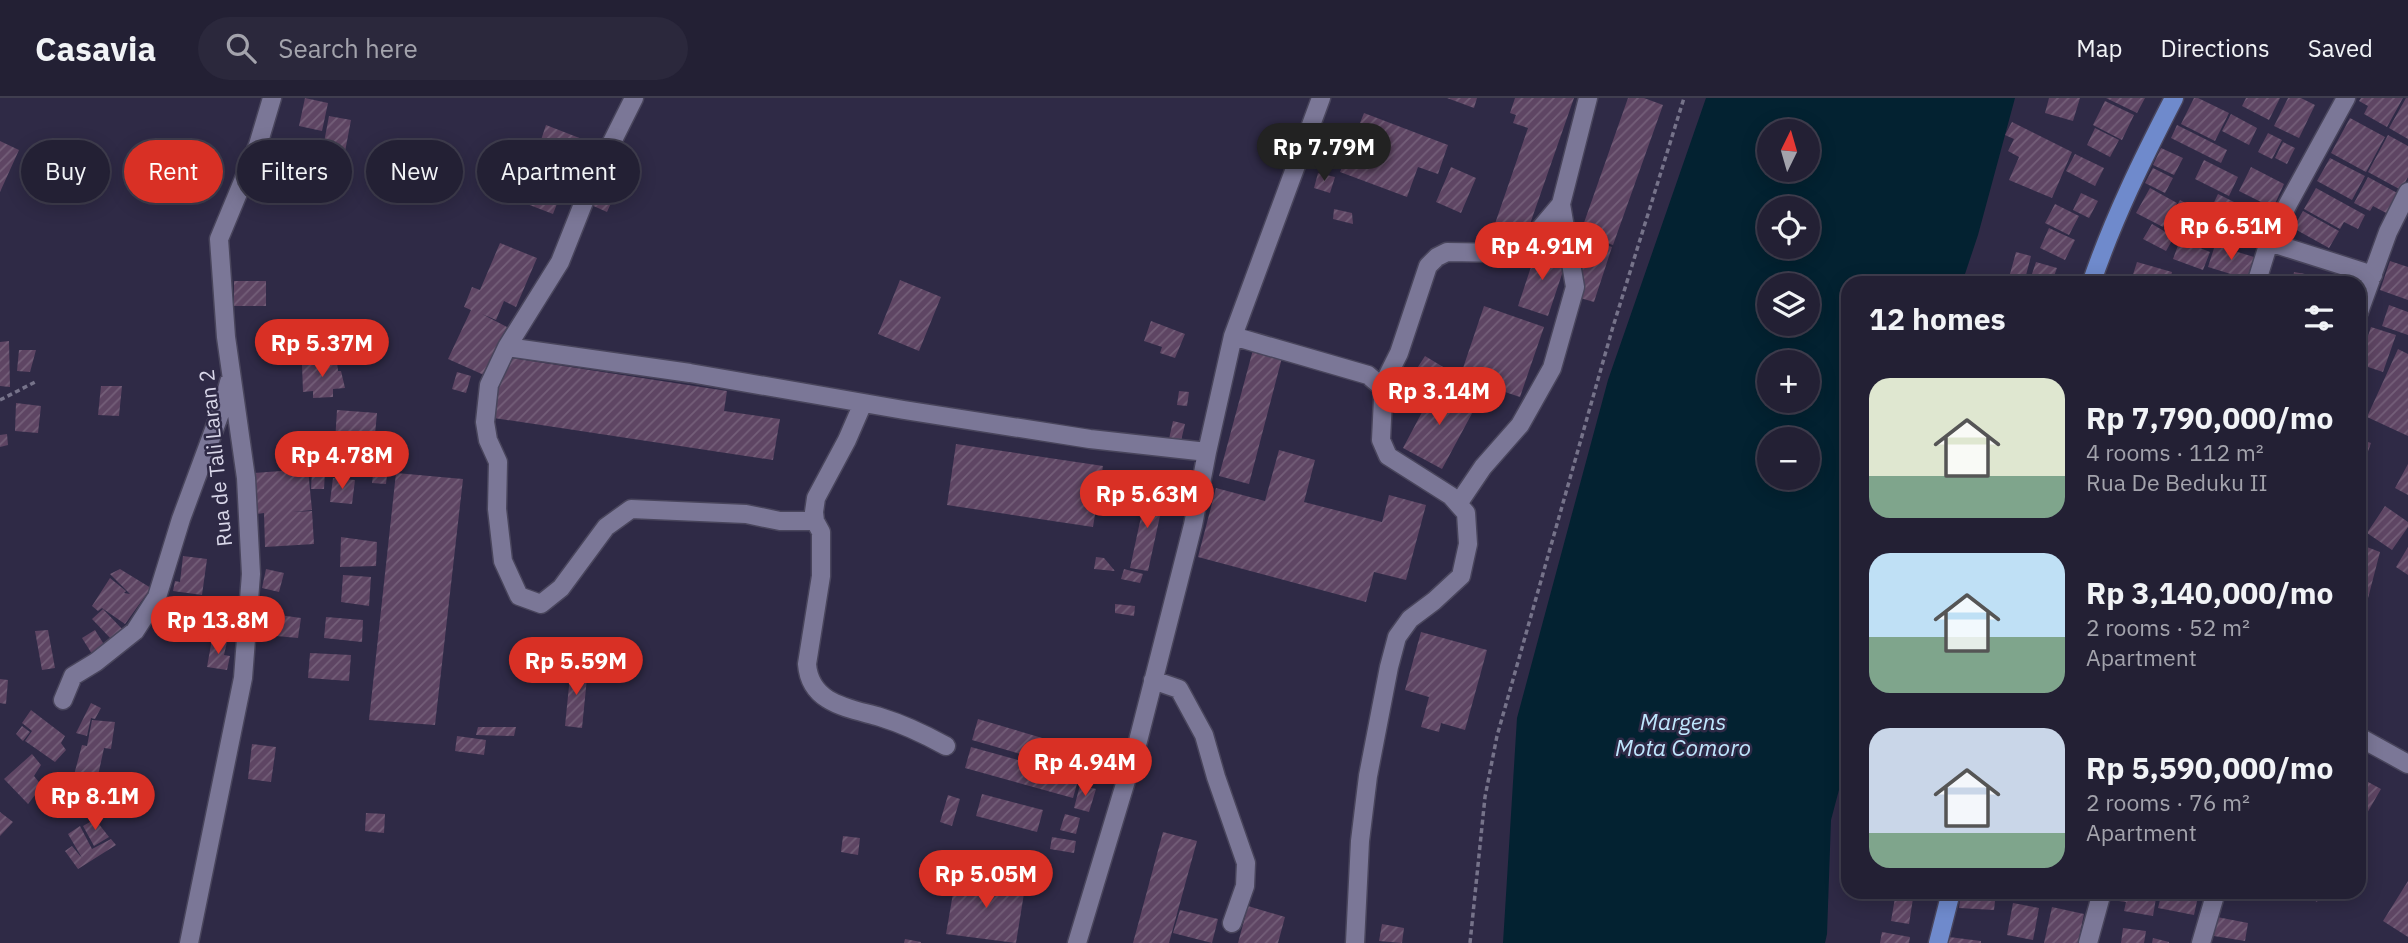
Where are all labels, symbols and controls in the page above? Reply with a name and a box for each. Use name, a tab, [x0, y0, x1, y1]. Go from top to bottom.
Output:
search box	[198, 17, 688, 80]
text: Casavia	[35, 27, 156, 70]
icon: search	[222, 29, 260, 67]
text: Search here	[278, 31, 418, 65]
text: Map	[2076, 32, 2122, 64]
text: Directions	[2160, 32, 2270, 64]
text: Saved	[2308, 32, 2373, 64]
north arrow	[1757, 119, 1820, 182]
map controls	[1757, 119, 1820, 490]
pin: Rp 7.79M	[1252, 123, 1396, 183]
text: Rp 7.79M	[1273, 131, 1375, 161]
chip: Buy	[21, 140, 110, 203]
chip: Rent	[124, 140, 223, 203]
chip: Filters	[237, 140, 352, 203]
chip: New	[366, 140, 463, 203]
chip: Apartment	[477, 140, 640, 203]
button: locate	[1757, 196, 1820, 259]
pin: Rp 6.51M	[2159, 202, 2303, 262]
text: Rp 6.51M	[2180, 210, 2282, 240]
pin: Rp 4.91M	[1470, 222, 1614, 282]
text: Rp 4.91M	[1491, 230, 1593, 260]
button: layers	[1757, 273, 1820, 336]
text: 12 homes	[1869, 299, 2006, 338]
icon: filters	[2300, 299, 2338, 337]
pin: Rp 5.37M	[250, 320, 394, 379]
text: Rp 5.37M	[271, 327, 373, 357]
button: +	[1757, 350, 1820, 413]
street label: Rua de Tali Laran 2	[192, 368, 238, 548]
pin: Rp 3.14M	[1367, 368, 1511, 427]
text: Rp 3.14M	[1388, 375, 1490, 405]
text: Rp 7,790,000/mo	[2086, 398, 2333, 437]
icon: home	[1925, 406, 2009, 490]
button: −	[1757, 427, 1820, 490]
pin: Rp 4.78M	[270, 432, 414, 491]
text: 4 rooms · 112 m²	[2086, 437, 2264, 467]
text: Rp 4.78M	[291, 439, 393, 469]
text: Rua De Beduku II	[2086, 467, 2268, 497]
pin: Rp 5.63M	[1075, 470, 1219, 530]
text: Rp 5.63M	[1096, 478, 1198, 508]
text: Rp 3,140,000/mo	[2086, 573, 2333, 612]
icon: home	[1925, 581, 2009, 665]
pin: Rp 13.8M	[146, 596, 290, 656]
text: Rp 13.8M	[167, 604, 269, 634]
text: 2 rooms · 52 m²	[2086, 612, 2250, 642]
pin: Rp 5.59M	[504, 638, 648, 697]
text: Apartment	[2086, 642, 2197, 672]
text: Rp 5.59M	[525, 645, 627, 675]
water label: Margens Mota Comoro	[1615, 706, 1751, 762]
pin: Rp 4.94M	[1013, 738, 1157, 798]
text: Rp 4.94M	[1034, 746, 1136, 776]
text: Rp 5,590,000/mo	[2086, 748, 2333, 787]
icon: home	[1925, 756, 2009, 840]
pin: Rp 8.1M	[30, 772, 160, 832]
text: Rp 8.1M	[51, 780, 139, 810]
text: 2 rooms · 76 m²	[2086, 787, 2250, 817]
text: Apartment	[2086, 817, 2197, 847]
pin: Rp 5.05M	[914, 850, 1058, 910]
text: Rp 5.05M	[935, 858, 1037, 888]

